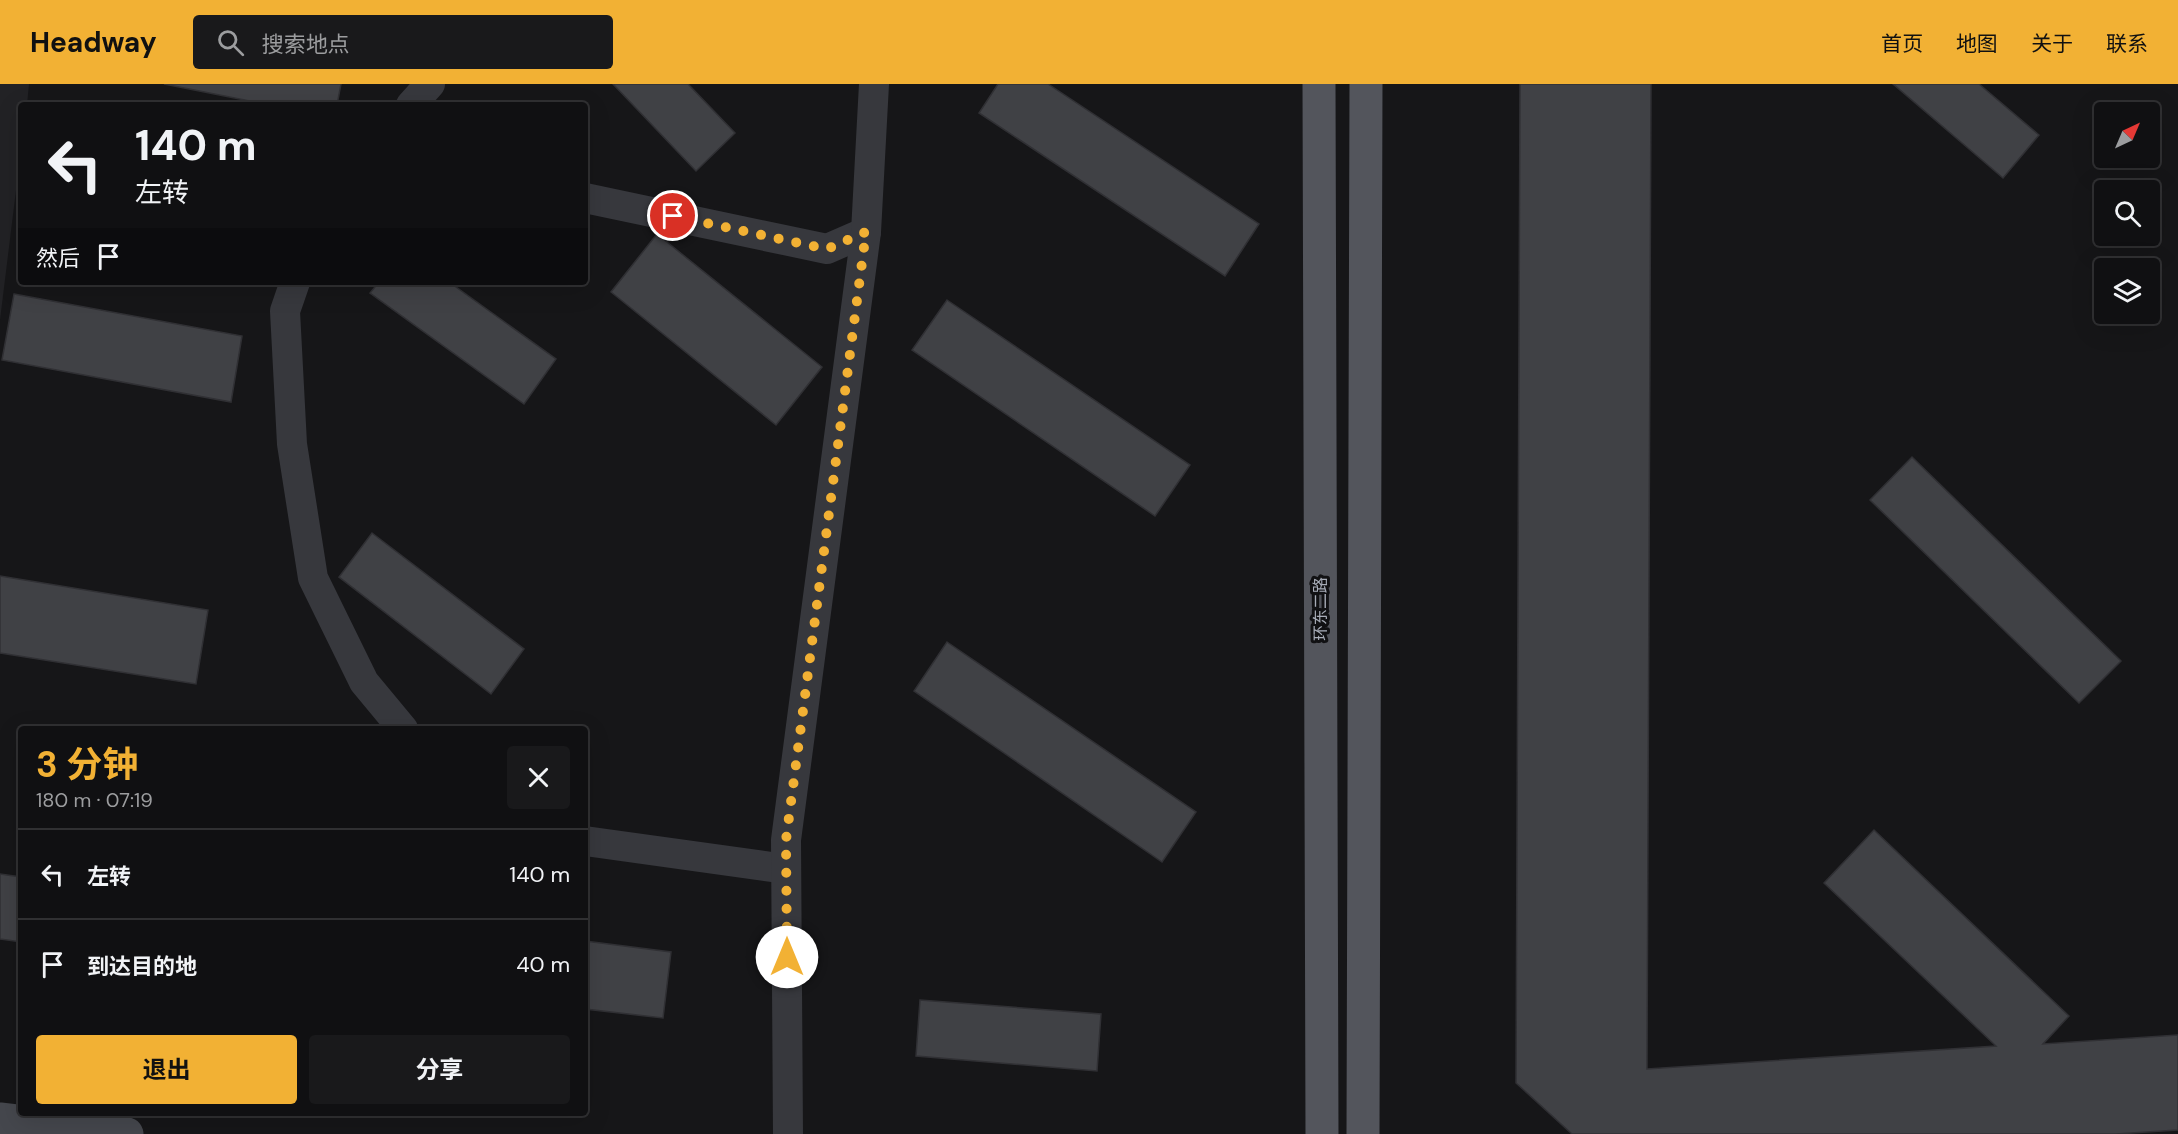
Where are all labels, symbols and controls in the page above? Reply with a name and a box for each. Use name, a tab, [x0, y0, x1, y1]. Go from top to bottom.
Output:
search box	[193, 15, 613, 69]
text: Headway	[30, 24, 157, 61]
icon: search	[214, 26, 247, 59]
text: 搜索地点	[262, 30, 350, 59]
text: 首页	[1881, 30, 1923, 58]
text: 地图	[1956, 30, 1998, 58]
text: 关于	[2031, 30, 2073, 58]
text: 联系	[2106, 30, 2148, 58]
north arrow	[2094, 102, 2160, 168]
map controls	[2094, 102, 2160, 324]
text: 140 m	[135, 118, 257, 173]
icon: left	[36, 126, 114, 204]
text: 左转	[135, 175, 189, 210]
button: search	[2094, 180, 2160, 246]
pin	[647, 190, 698, 241]
icon: arrive	[656, 199, 689, 232]
icon: arrive	[92, 240, 125, 273]
text: 然后	[36, 244, 80, 273]
button: layers	[2094, 258, 2160, 324]
street label: 环东二路	[1310, 577, 1331, 641]
text: 3 分钟	[36, 741, 138, 788]
button: close	[507, 746, 570, 809]
text: 180 m · 07:19	[36, 787, 153, 813]
icon: left	[36, 858, 69, 891]
text: 140 m	[509, 860, 570, 889]
text: 左转	[87, 862, 131, 891]
position arrow	[755, 925, 819, 989]
icon: arrive	[36, 948, 69, 981]
text: 40 m	[516, 950, 570, 979]
text: 到达目的地	[87, 952, 197, 981]
button: 退出	[36, 1035, 297, 1104]
button: 分享	[309, 1035, 570, 1104]

